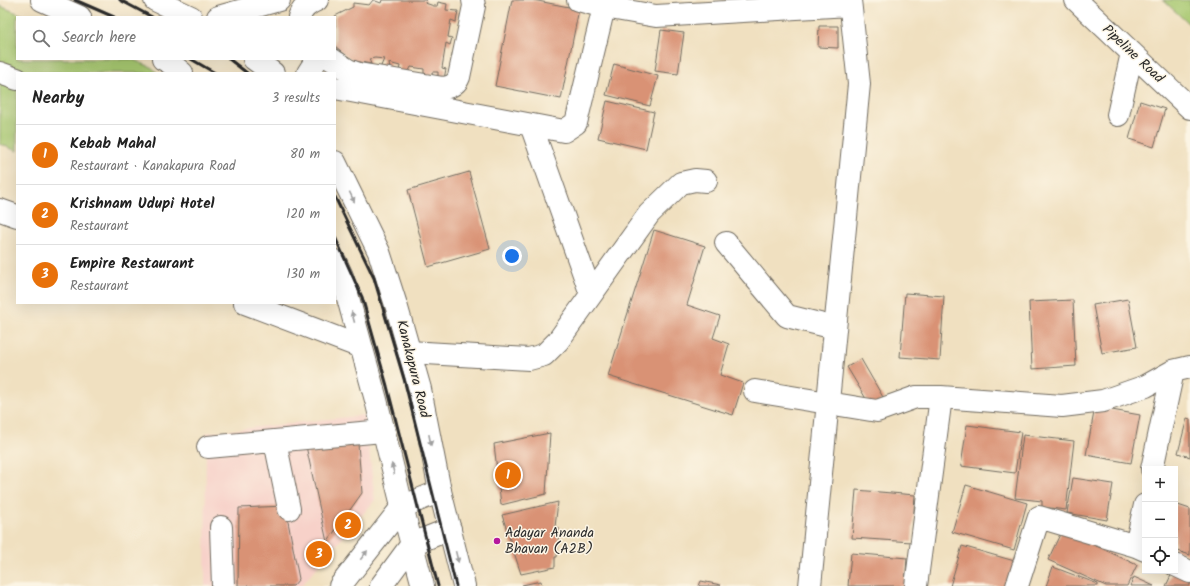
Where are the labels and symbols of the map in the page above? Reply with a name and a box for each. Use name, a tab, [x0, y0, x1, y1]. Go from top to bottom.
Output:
street label: Pipeline Road	[1097, 19, 1170, 89]
one-way arrow	[349, 191, 355, 202]
your location	[502, 246, 522, 266]
one-way arrow	[350, 310, 356, 322]
street label: Kanakapura Road	[390, 318, 436, 421]
one-way arrow	[427, 433, 433, 446]
pin: 1	[495, 460, 521, 490]
one-way arrow	[389, 463, 395, 476]
pin: 2	[335, 510, 361, 540]
place label: Adayar Ananda Bhavan (A2B)	[505, 522, 594, 560]
marker: Adayar Ananda Bhavan (A2B)	[492, 536, 502, 546]
pin: 3	[306, 539, 332, 569]
one-way arrow	[360, 550, 368, 561]
one-way arrow	[454, 552, 460, 564]

